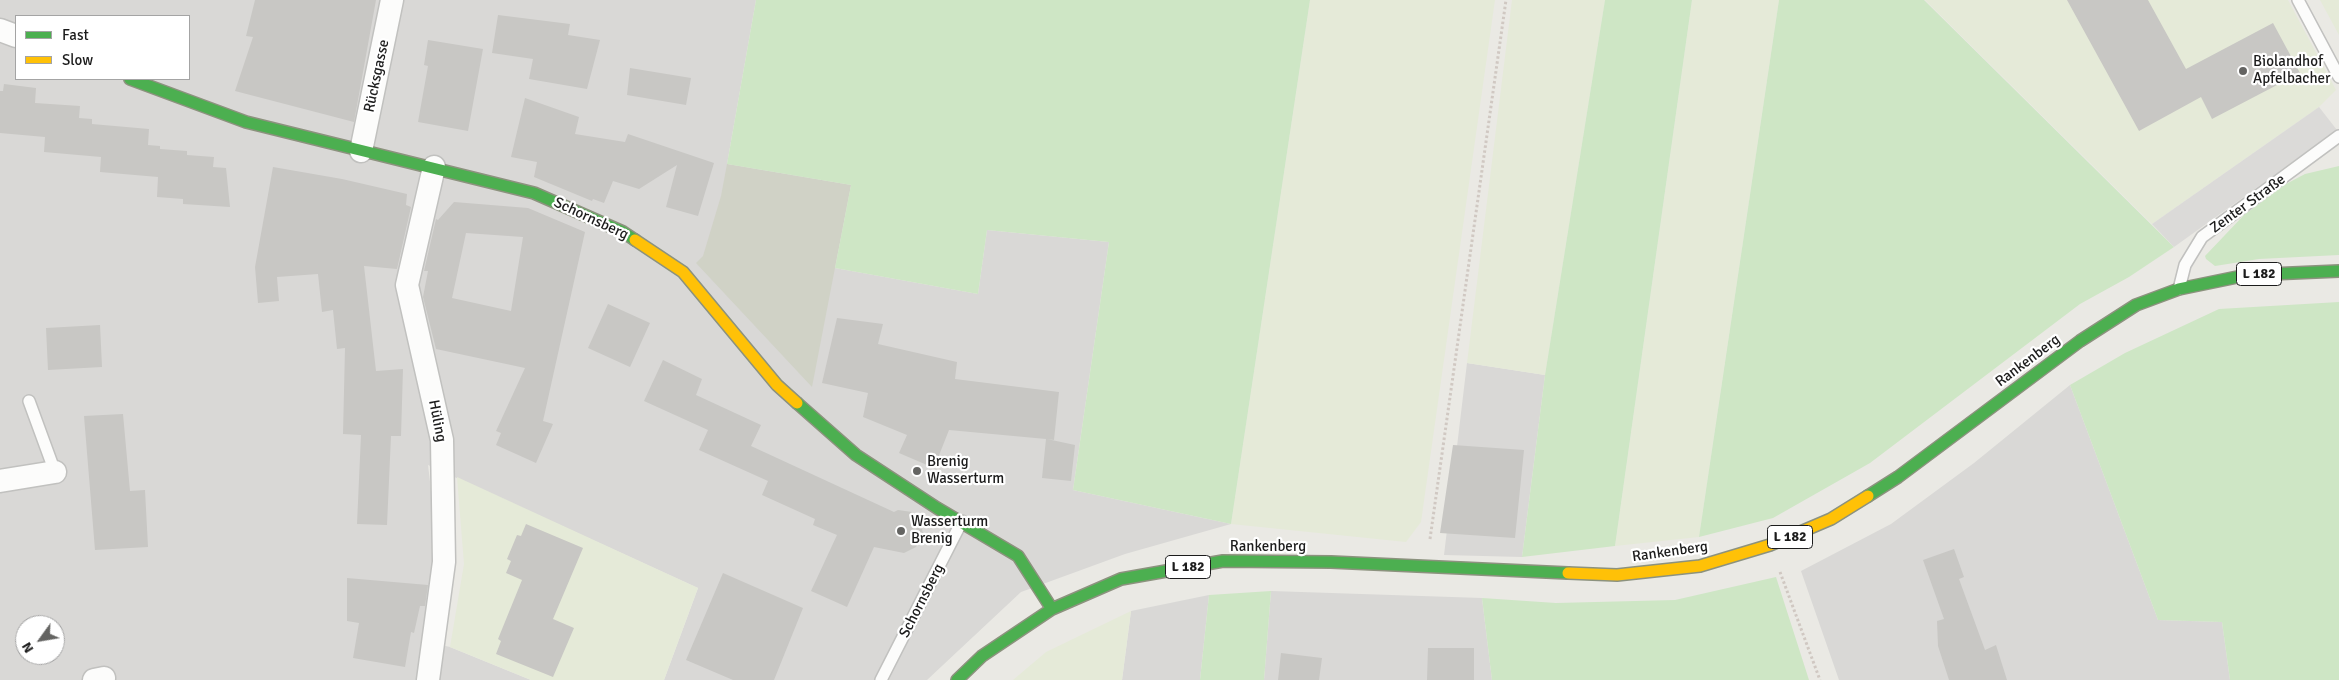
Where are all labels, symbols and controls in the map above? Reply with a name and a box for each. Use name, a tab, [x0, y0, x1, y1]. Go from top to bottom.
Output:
legend	[15, 15, 190, 80]
text: Fast	[62, 26, 89, 44]
street label: Rücksgasse	[360, 38, 394, 114]
text: Slow	[62, 51, 93, 69]
place label: Biolandhof Apfelbacher	[2253, 53, 2331, 88]
marker: Biolandhof Apfelbacher	[2237, 65, 2249, 77]
street label: Zenter Straße	[2207, 171, 2289, 237]
street label: Schornsberg	[551, 194, 631, 244]
road number: L 182	[2236, 262, 2282, 286]
street label: Rankenberg	[1992, 331, 2064, 391]
street label: Hüling	[424, 398, 450, 444]
place label: Brenig Wasserturm	[927, 453, 1004, 488]
marker: Brenig Wasserturm	[911, 465, 923, 477]
place label: Wasserturm Brenig	[911, 513, 988, 548]
marker: Wasserturm Brenig	[895, 525, 907, 537]
road number: L 182	[1768, 526, 1812, 548]
street label: Rankenberg	[1230, 538, 1306, 556]
street label: Rankenberg	[1631, 538, 1709, 566]
road number: L 182	[1166, 556, 1210, 578]
street label: Schornsberg	[896, 561, 948, 641]
north arrow	[15, 615, 65, 665]
text: N	[18, 639, 37, 656]

